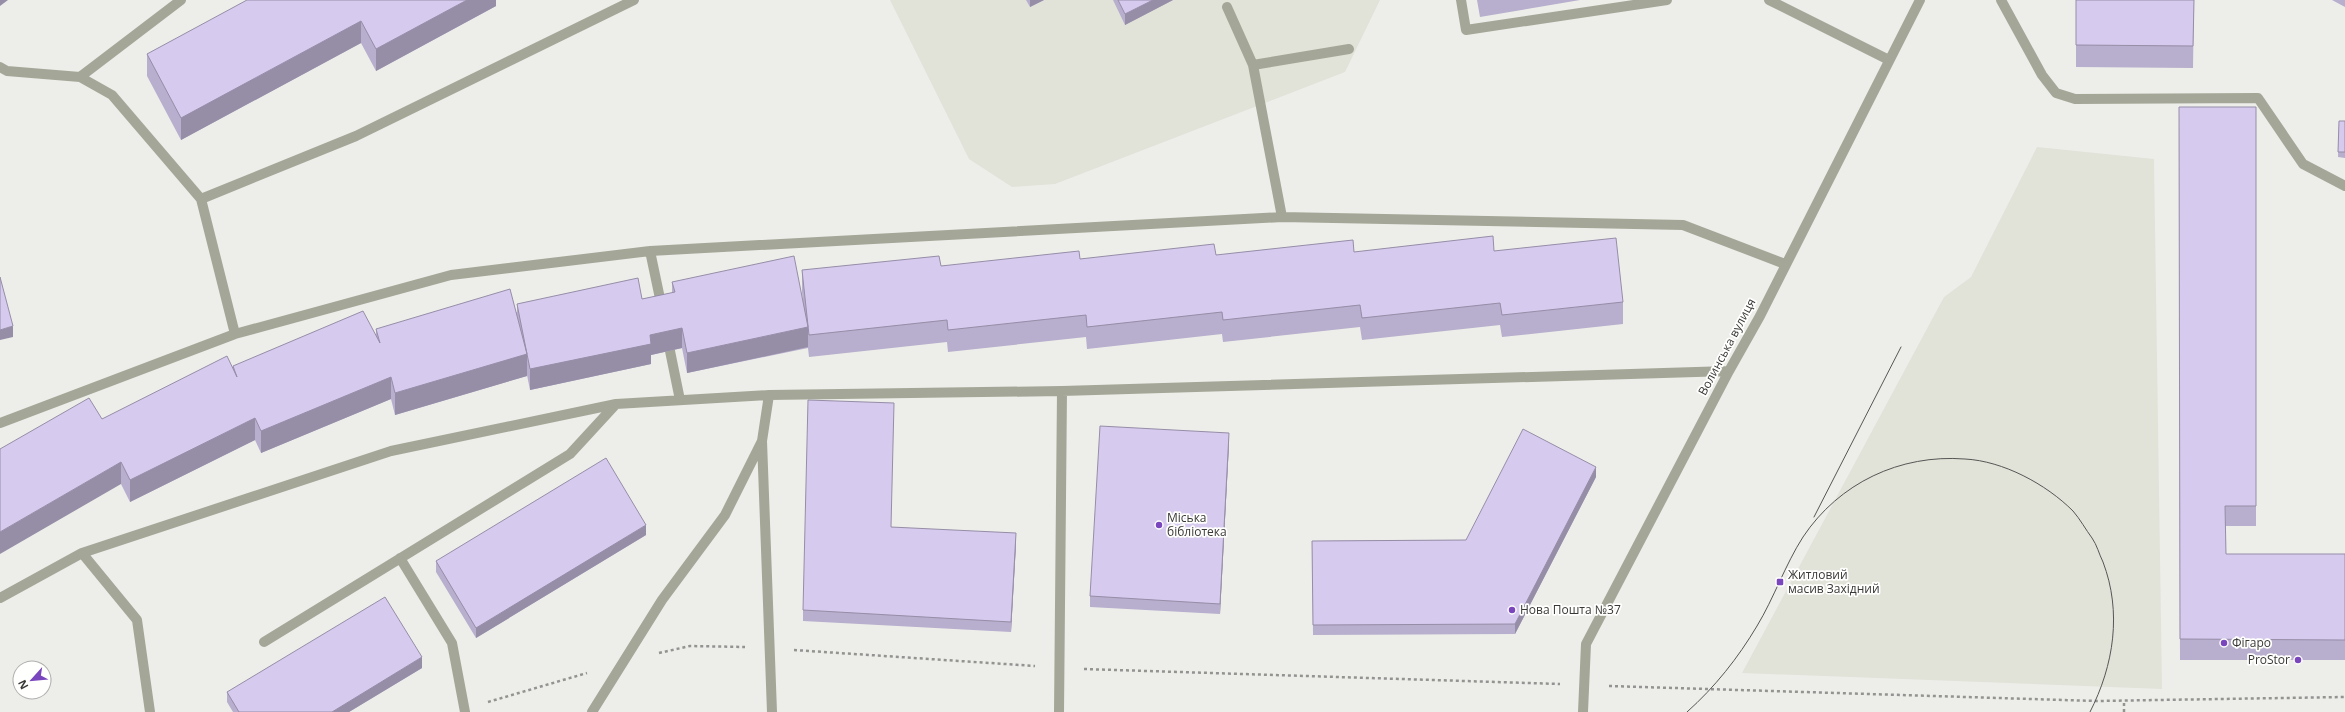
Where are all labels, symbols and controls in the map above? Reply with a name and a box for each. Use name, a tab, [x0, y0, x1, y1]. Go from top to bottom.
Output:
street label: Волинська вулиця	[1694, 295, 1759, 398]
place label: Міська бібліотека	[1167, 509, 1227, 540]
marker: Міська бібліотека	[1154, 520, 1164, 530]
place label: Житловий масив Західний	[1788, 566, 1880, 597]
marker: Житловий масив Західний	[1775, 577, 1785, 587]
place label: Нова Пошта №37	[1520, 601, 1621, 618]
marker: Нова Пошта №37	[1507, 605, 1517, 615]
place label: Фігаро	[2232, 634, 2271, 651]
marker: Фігаро	[2219, 638, 2229, 648]
place label: ProStor	[2248, 651, 2290, 668]
marker: ProStor	[2293, 655, 2303, 665]
north arrow	[12, 660, 52, 700]
text: N	[14, 677, 31, 692]

